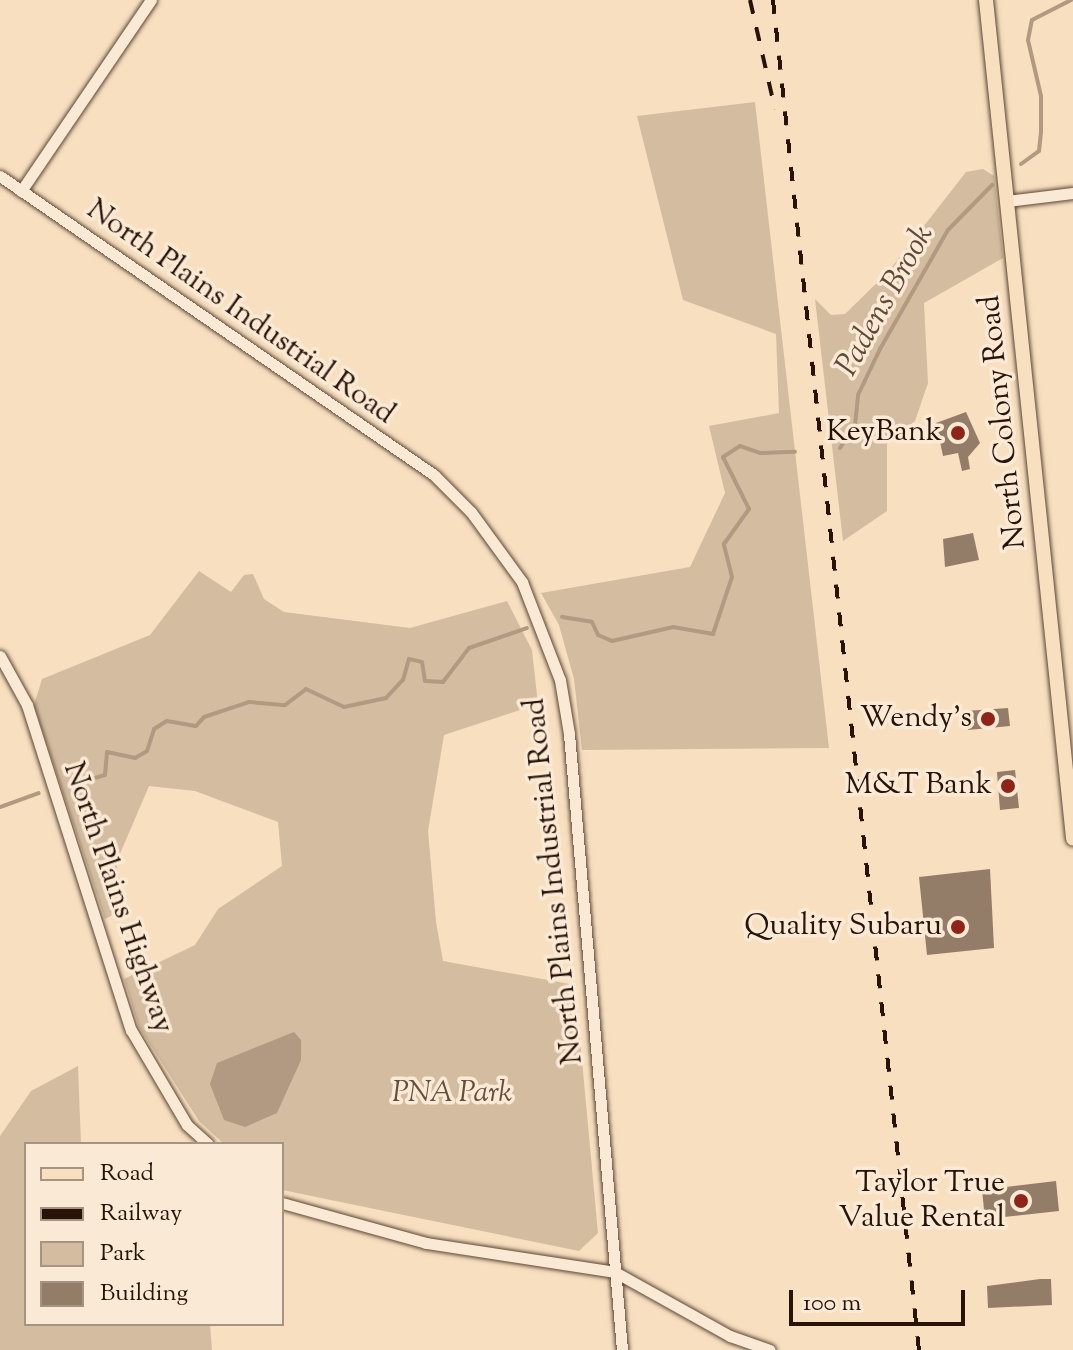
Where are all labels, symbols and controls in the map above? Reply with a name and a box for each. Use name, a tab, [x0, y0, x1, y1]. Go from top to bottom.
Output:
street label: North Plains Industrial Road	[79, 193, 401, 433]
water label: Padens Brook	[829, 219, 943, 383]
street label: North Colony Road	[973, 293, 1035, 551]
place label: KeyBank	[826, 415, 942, 451]
marker: KeyBank	[949, 424, 967, 442]
street label: North Plains Industrial Road	[518, 696, 592, 1066]
place label: Wendy's	[860, 701, 972, 737]
marker: Wendy's	[979, 710, 997, 728]
street label: North Plains Highway	[54, 758, 180, 1038]
place label: M&T Bank	[845, 768, 992, 804]
marker: M&T Bank	[999, 777, 1017, 795]
place label: Quality Subaru	[744, 909, 942, 945]
marker: Quality Subaru	[949, 918, 967, 936]
park label: PNA Park	[392, 1076, 512, 1112]
legend	[24, 1142, 284, 1326]
text: Road	[100, 1157, 154, 1191]
place label: Taylor True Value Rental	[838, 1166, 1005, 1236]
marker: Taylor True Value Rental	[1012, 1192, 1030, 1210]
text: Railway	[100, 1197, 182, 1231]
text: Park	[100, 1237, 146, 1271]
scale bar	[793, 1274, 969, 1324]
text: Building	[100, 1277, 188, 1311]
text: 100 m	[803, 1287, 861, 1321]

